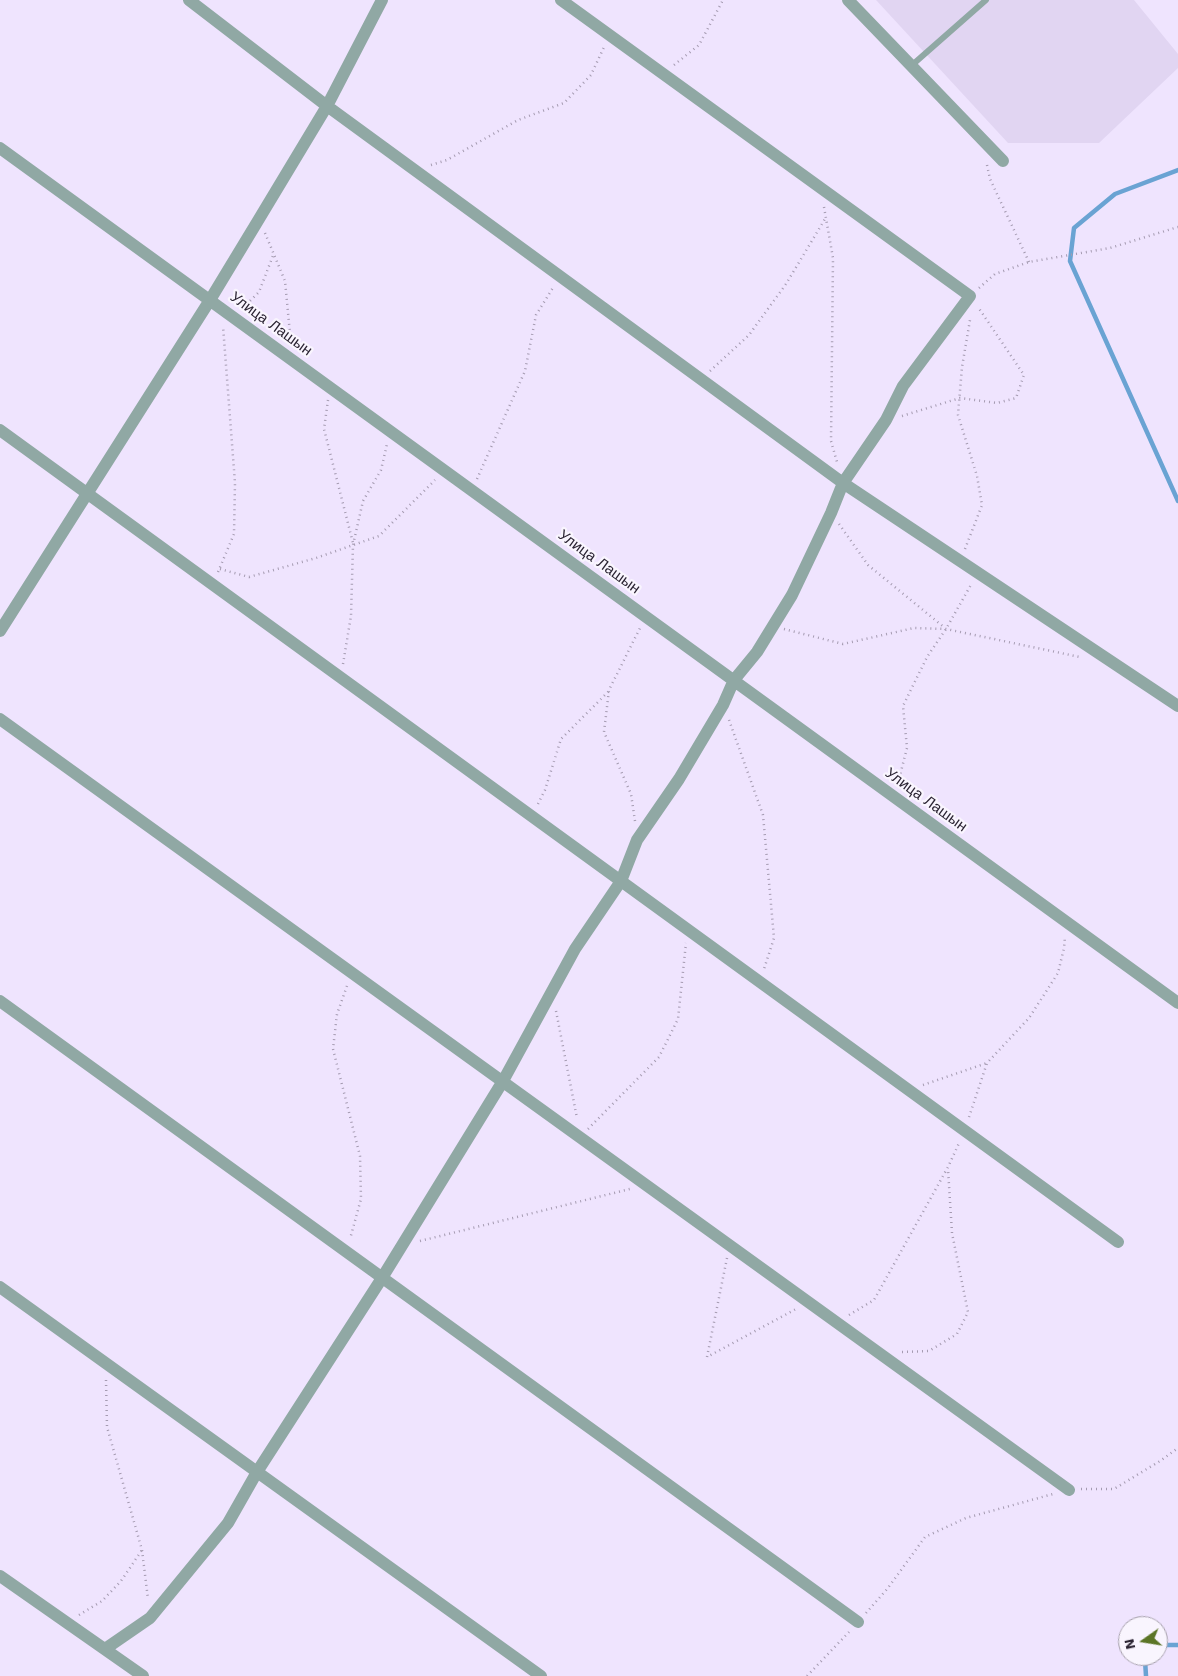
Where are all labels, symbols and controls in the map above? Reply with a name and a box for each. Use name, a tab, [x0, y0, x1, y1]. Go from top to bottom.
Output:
street label: Улица Лашын	[226, 288, 316, 360]
street label: Улица Лашын	[554, 526, 644, 598]
street label: Улица Лашын	[881, 764, 971, 836]
north arrow	[1118, 1616, 1168, 1666]
text: N	[1120, 1637, 1138, 1651]

